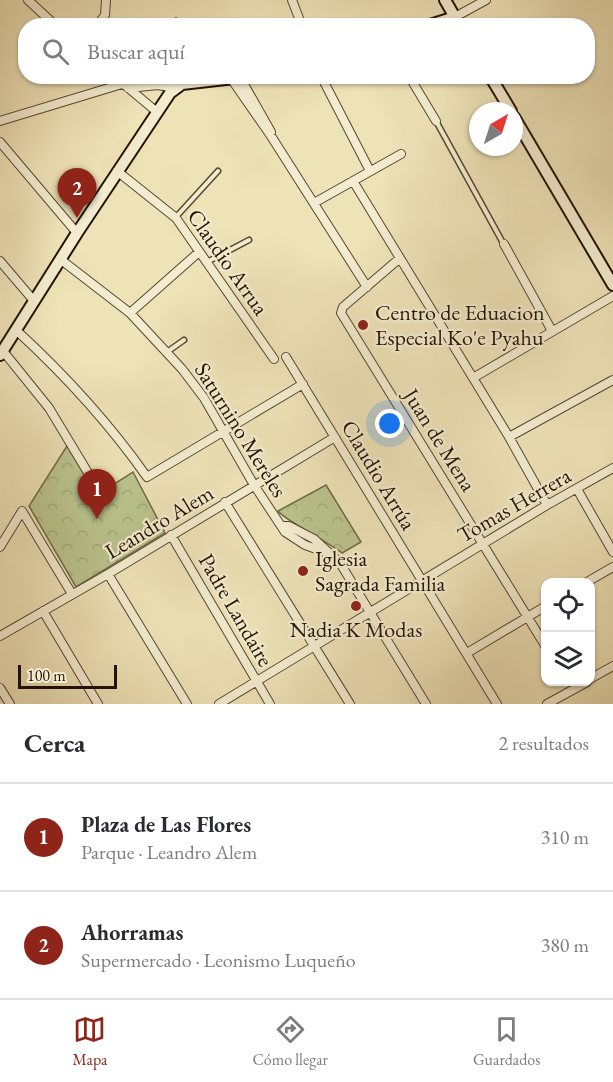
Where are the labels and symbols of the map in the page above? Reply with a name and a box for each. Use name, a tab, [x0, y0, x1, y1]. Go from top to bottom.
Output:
north arrow	[469, 102, 523, 156]
pin: 2	[58, 168, 97, 218]
street label: Claudio Arrua	[181, 203, 275, 321]
place label: Centro de Eduacion Especial Ko'e Pyahu	[375, 298, 545, 352]
marker: Centro de Eduacion Especial Ko'e Pyahu	[356, 318, 370, 332]
street label: Saturnino Mereles	[188, 357, 294, 503]
street label: Juan de Mena	[396, 381, 483, 497]
your location	[375, 409, 404, 438]
street label: Claudio Arrúa	[335, 415, 423, 536]
street label: Tomas Herrera	[452, 461, 576, 549]
pin: 1	[78, 470, 116, 519]
street label: Leandro Alem	[99, 478, 219, 566]
place label: Iglesia Sagrada Familia	[315, 544, 446, 598]
street label: Padre Landaire	[192, 548, 280, 672]
marker: Iglesia Sagrada Familia	[296, 564, 310, 578]
marker: Nadia K Modas	[349, 599, 363, 613]
place label: Nadia K Modas	[290, 615, 422, 644]
scale bar	[18, 662, 117, 690]

